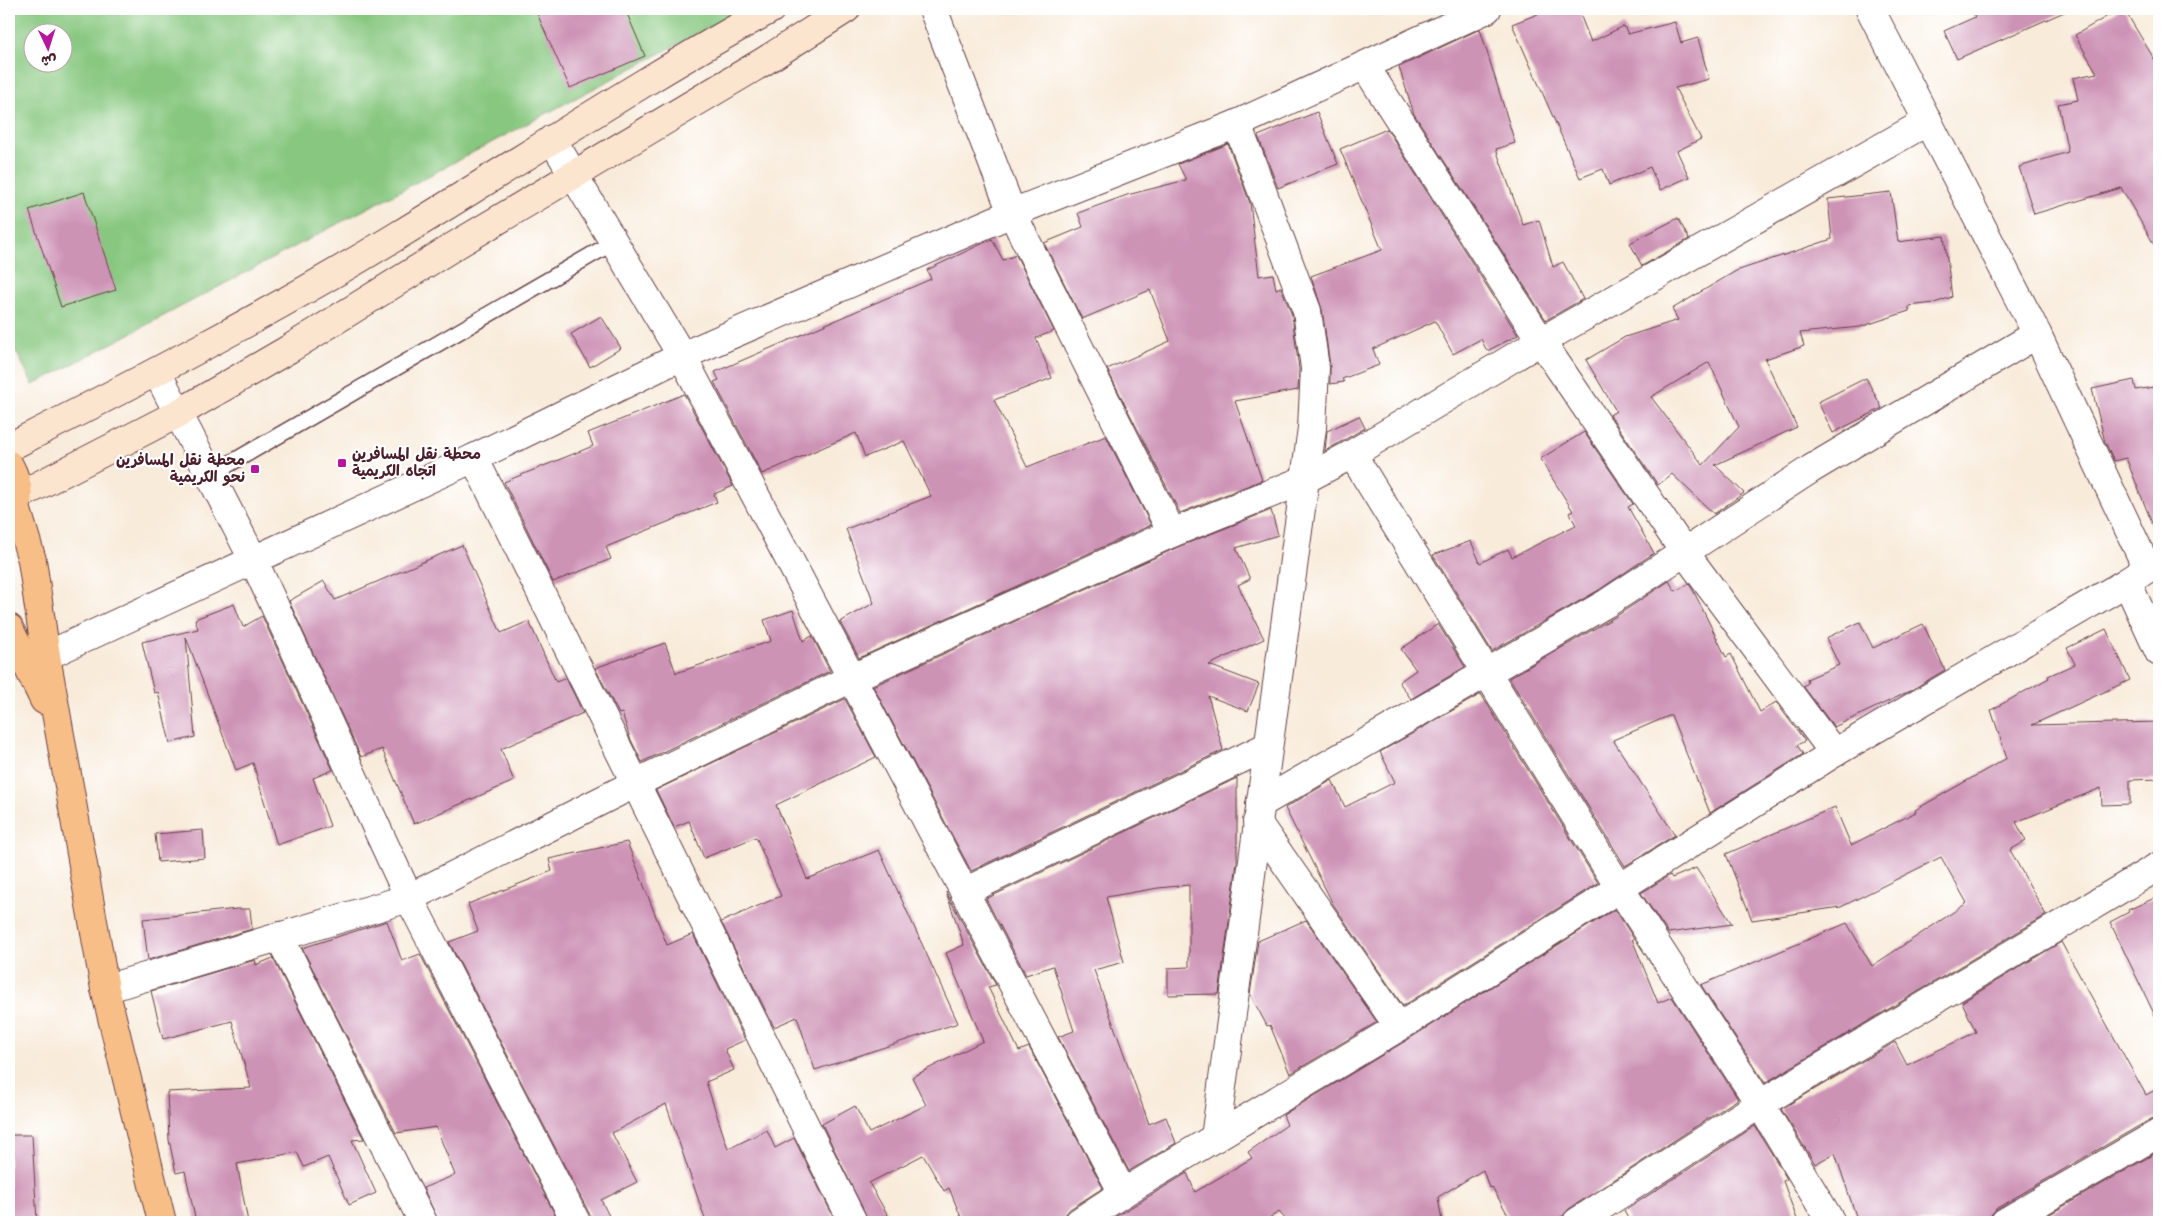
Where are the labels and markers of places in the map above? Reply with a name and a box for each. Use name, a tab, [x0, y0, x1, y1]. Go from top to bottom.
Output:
place label: محطة نقل المسافرين اتجاه الكريمية	[352, 443, 481, 484]
place label: محطة نقل المسافرين نحو الكريمية	[116, 449, 245, 490]
marker: محطة نقل المسافرين اتجاه الكريمية	[336, 457, 348, 469]
marker: محطة نقل المسافرين نحو الكريمية	[249, 463, 261, 475]

